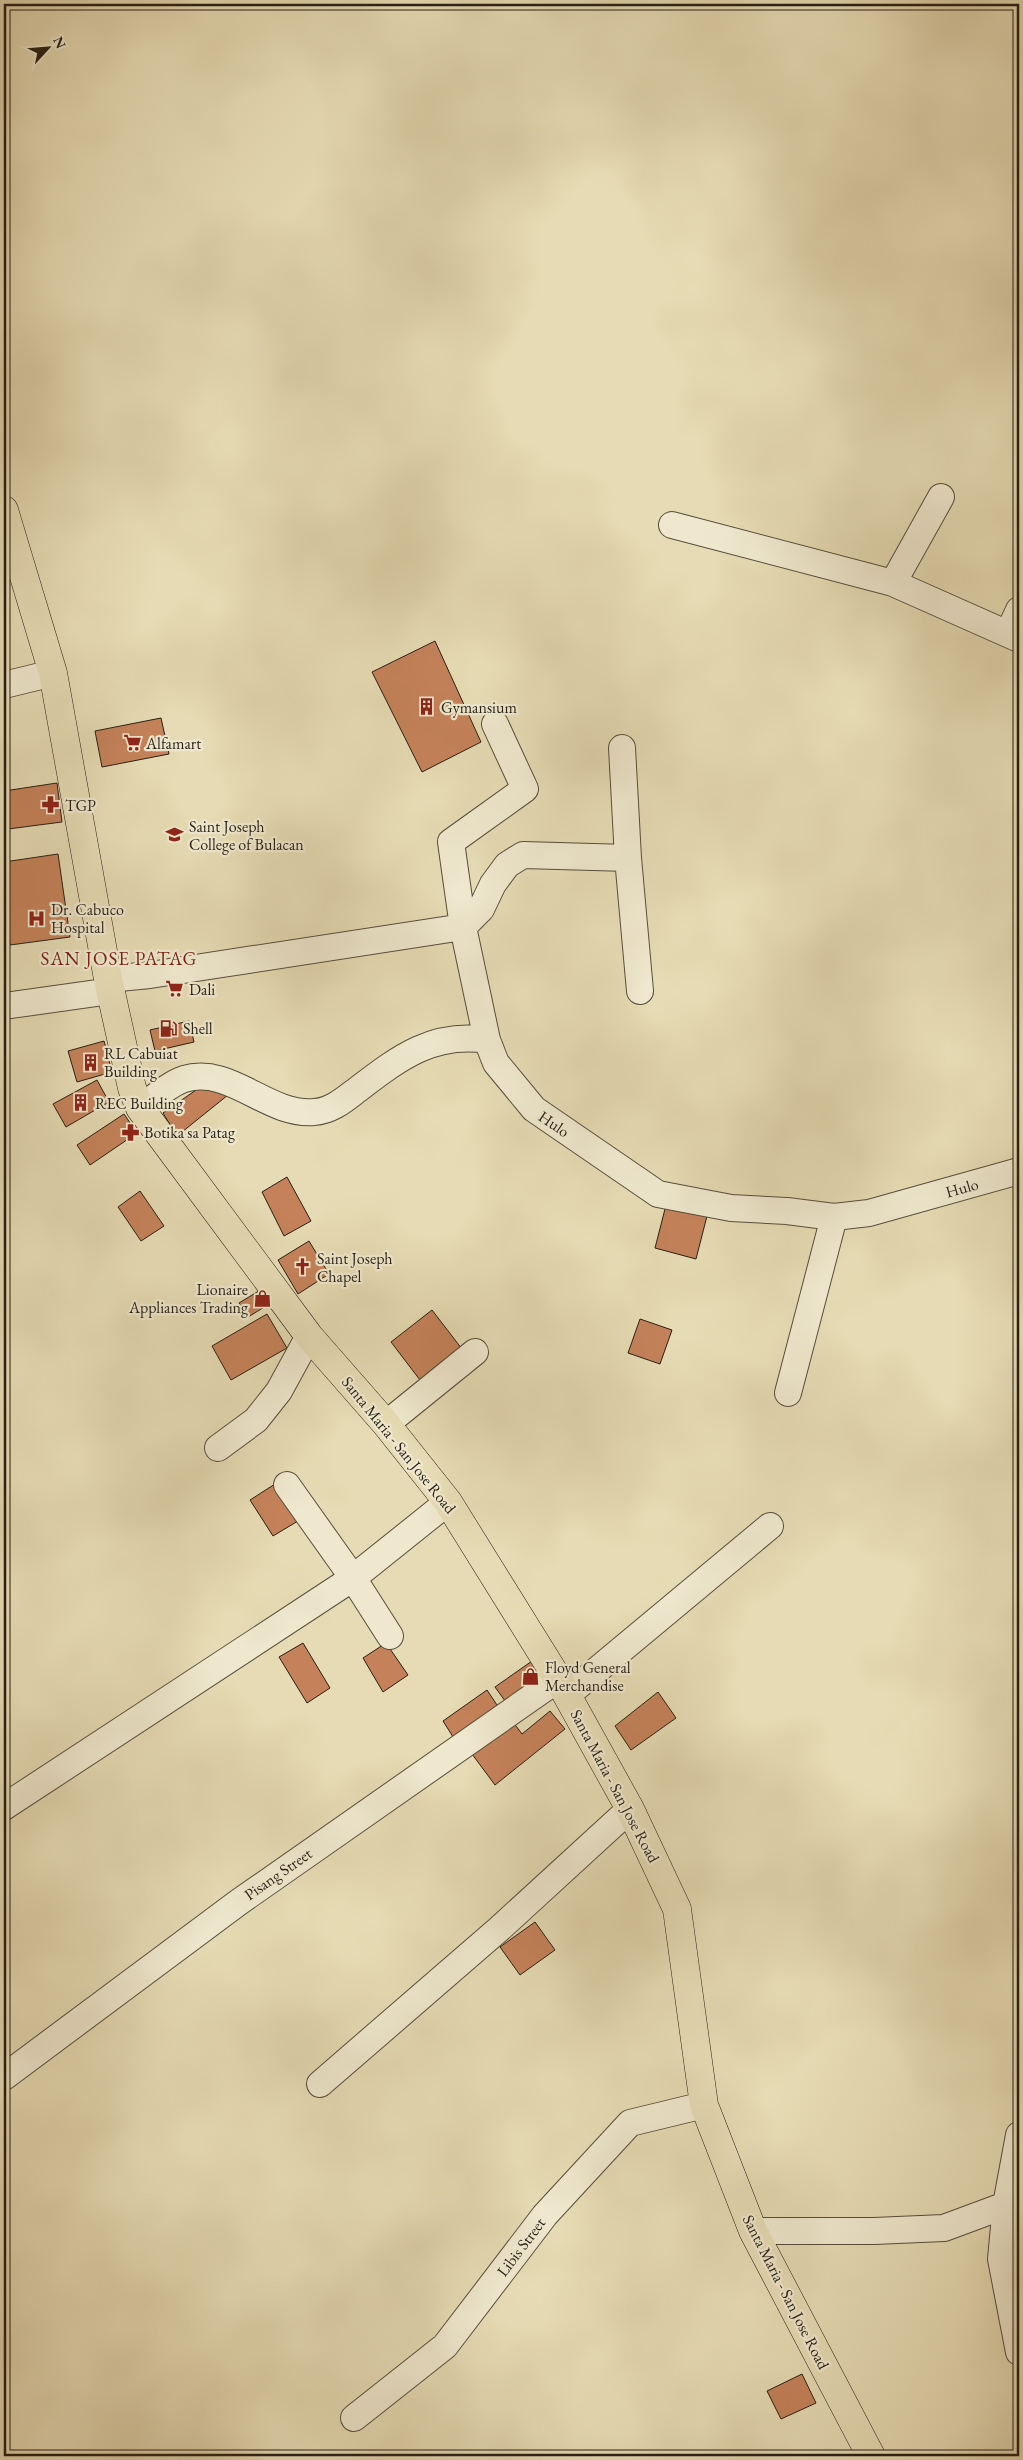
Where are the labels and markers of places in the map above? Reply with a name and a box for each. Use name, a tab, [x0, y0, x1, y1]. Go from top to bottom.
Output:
building icon: Gymansium	[417, 697, 437, 717]
place label: Gymansium	[441, 697, 517, 718]
supermarket icon: Alfamart	[122, 733, 142, 753]
place label: Alfamart	[145, 733, 201, 754]
pharmacy icon: TGP	[41, 795, 61, 815]
place label: TGP	[65, 795, 96, 816]
place label: Saint Joseph College of Bulacan	[189, 816, 304, 855]
school or university icon: Saint Joseph College of Bulacan	[165, 825, 185, 845]
place label: Dr. Cabuco Hospital	[51, 899, 124, 938]
hospital icon: Dr. Cabuco Hospital	[27, 908, 47, 928]
supermarket icon: Dali	[165, 979, 185, 999]
place label: Dali	[189, 979, 215, 1000]
fuel station icon: Shell	[159, 1018, 179, 1038]
place label: Shell	[183, 1018, 213, 1039]
place label: RL Cabuiat Building	[104, 1043, 178, 1082]
building icon: RL Cabuiat Building	[80, 1052, 100, 1072]
building icon: REC Building	[71, 1093, 91, 1113]
place label: REC Building	[95, 1093, 184, 1114]
pharmacy icon: Botika sa Patag	[120, 1122, 140, 1142]
place label: Botika sa Patag	[144, 1122, 236, 1143]
place label: Saint Joseph Chapel	[317, 1248, 393, 1287]
church icon: Saint Joseph Chapel	[293, 1257, 313, 1277]
place label: Lionaire Appliances Trading	[128, 1279, 249, 1318]
shop icon: Lionaire Appliances Trading	[252, 1288, 272, 1308]
place label: Floyd General Merchandise	[545, 1657, 631, 1696]
shop icon: Floyd General Merchandise	[521, 1666, 541, 1686]

